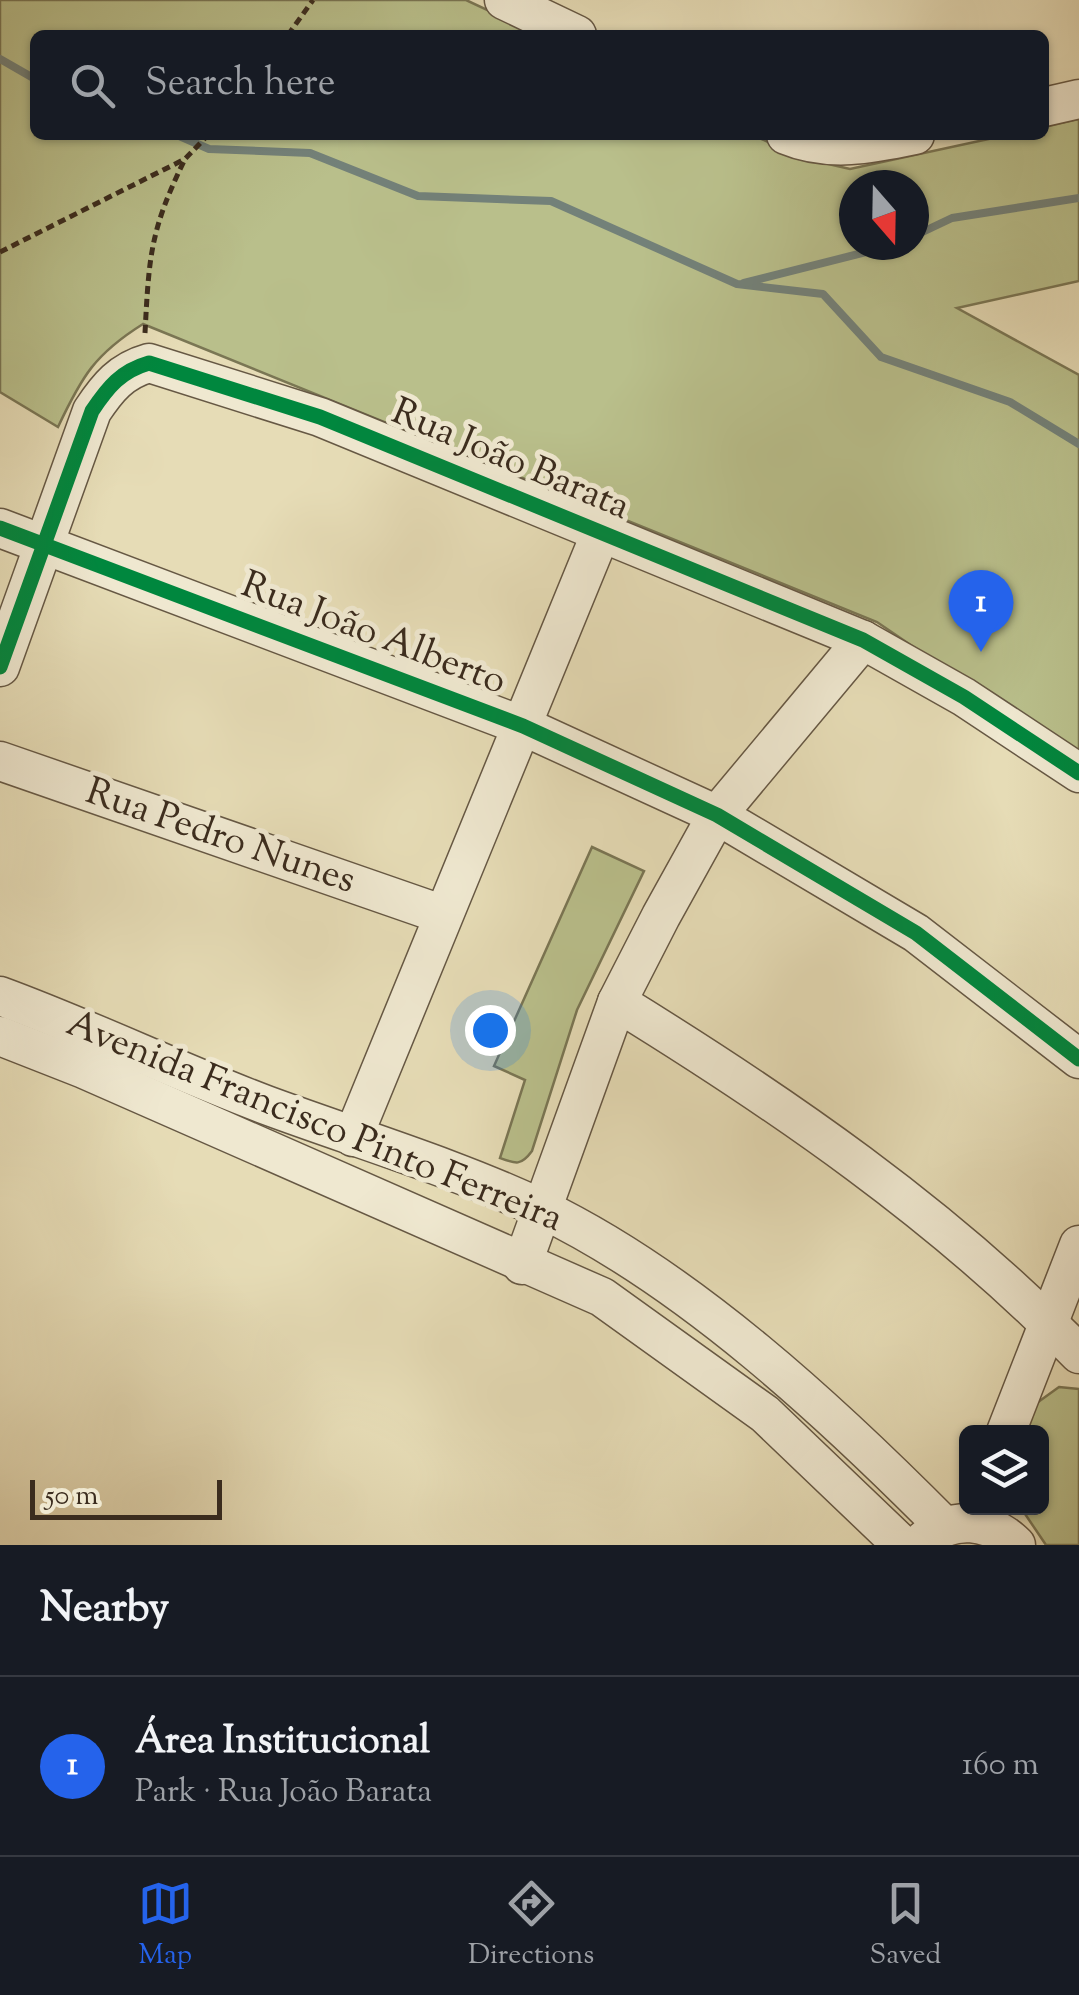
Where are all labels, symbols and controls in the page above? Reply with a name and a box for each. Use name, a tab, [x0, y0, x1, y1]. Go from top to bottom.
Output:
search box	[30, 30, 1049, 140]
icon: search	[65, 58, 120, 113]
text: Search here	[145, 58, 336, 112]
north arrow	[839, 170, 929, 260]
street label: Rua João Barata	[382, 386, 638, 536]
street label: Rua João Alberto	[233, 560, 513, 710]
pin: 1	[948, 570, 1014, 652]
street label: Rua Pedro Nunes	[78, 767, 362, 909]
street label: Avenida Francisco Pinto Ferreira	[58, 998, 570, 1248]
your location	[465, 1005, 516, 1056]
map controls	[959, 1425, 1049, 1515]
button: layers	[959, 1425, 1049, 1515]
scale bar	[30, 1475, 222, 1520]
text: 50 m	[45, 1477, 99, 1517]
text: Nearby	[40, 1580, 169, 1640]
text: Área Institucional	[135, 1716, 430, 1770]
text: 1	[67, 1743, 78, 1789]
text: 160 m	[962, 1743, 1039, 1789]
text: Park · Rua João Barata	[135, 1770, 432, 1816]
tab: Map	[138, 1876, 193, 1976]
tab: Directions	[468, 1876, 594, 1976]
tab: Saved	[869, 1876, 941, 1976]

